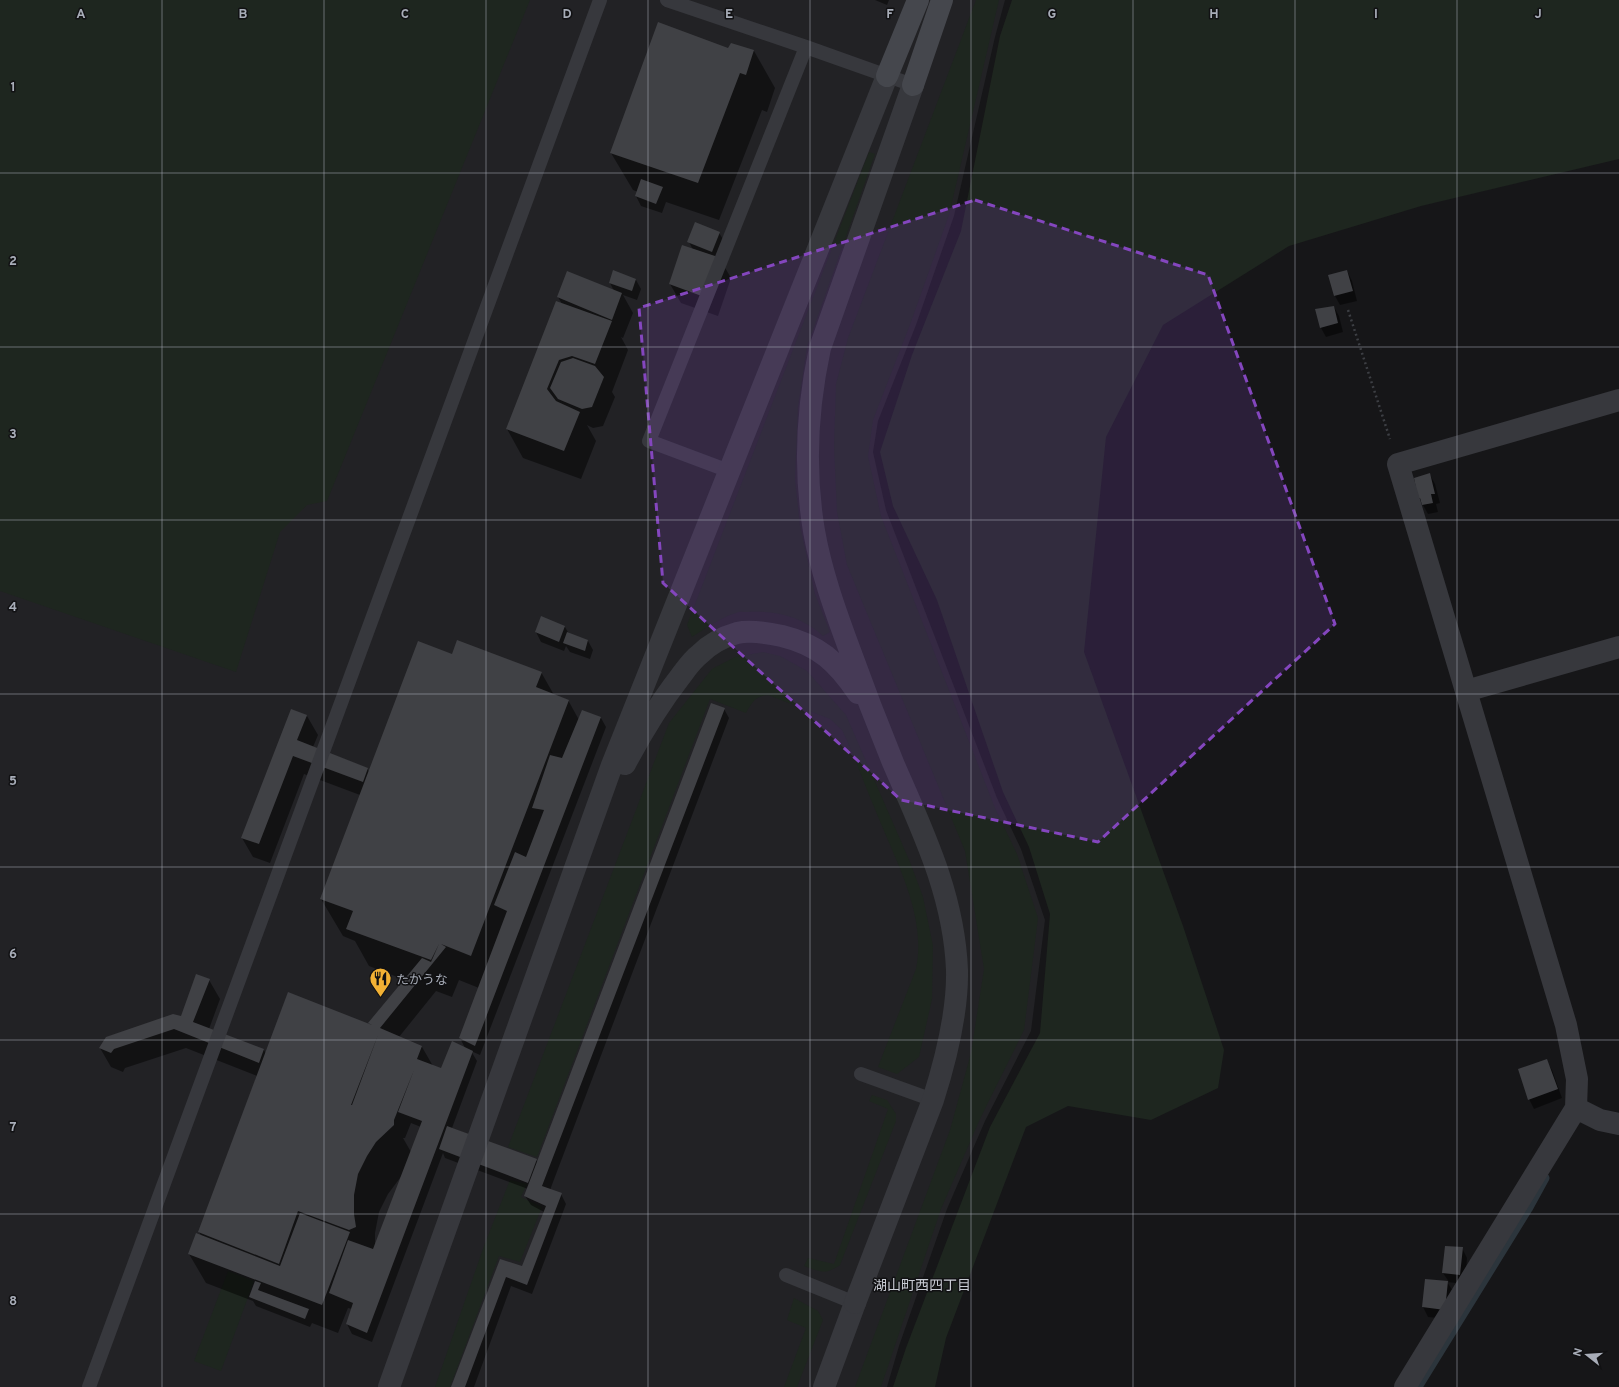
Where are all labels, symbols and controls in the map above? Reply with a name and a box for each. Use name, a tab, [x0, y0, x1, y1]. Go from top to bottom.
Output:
text: A	[76, 7, 86, 23]
text: B	[239, 7, 248, 23]
text: C	[401, 7, 409, 23]
text: D	[562, 7, 572, 23]
text: E	[725, 7, 733, 23]
text: F	[886, 7, 894, 23]
text: G	[1048, 7, 1057, 23]
text: H	[1209, 7, 1219, 23]
text: I	[1374, 7, 1378, 23]
text: J	[1534, 7, 1542, 23]
text: 1	[10, 80, 16, 96]
text: 2	[9, 254, 17, 270]
text: 3	[9, 427, 17, 443]
text: 4	[9, 600, 17, 616]
text: 5	[9, 774, 17, 790]
text: 6	[9, 947, 17, 963]
restaurant icon: たかうな	[367, 966, 393, 999]
place label: たかうな	[396, 973, 448, 989]
text: 7	[10, 1120, 17, 1136]
district label: 湖山町西四丁目	[873, 1278, 971, 1295]
text: 8	[9, 1294, 17, 1310]
north arrow	[1567, 1335, 1607, 1375]
text: N	[1571, 1347, 1586, 1358]

